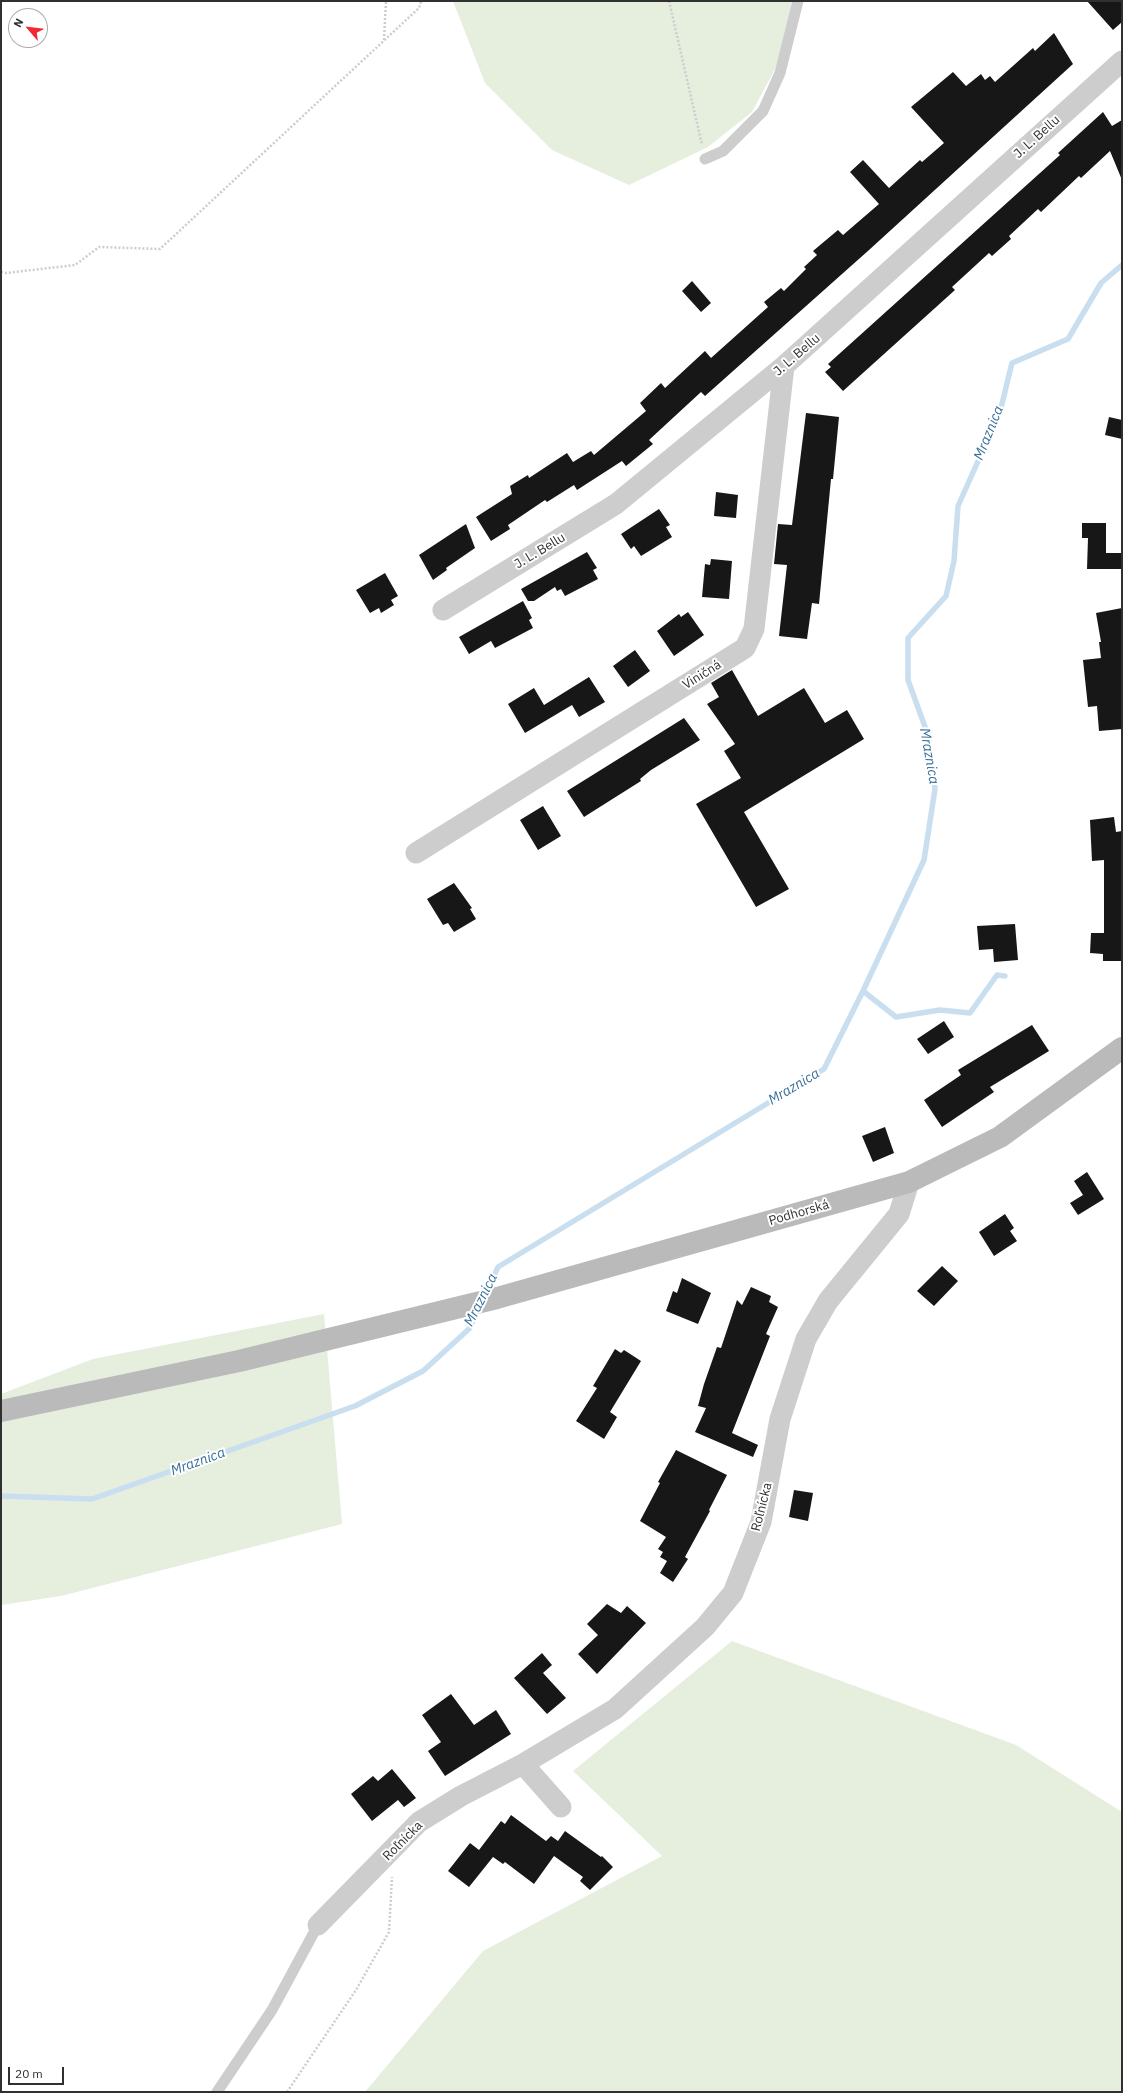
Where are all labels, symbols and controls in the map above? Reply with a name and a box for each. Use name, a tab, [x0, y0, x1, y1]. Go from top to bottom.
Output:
north arrow	[8, 8, 48, 48]
text: N	[10, 16, 26, 30]
street label: J. L. Bellu	[1011, 112, 1063, 162]
street label: J. L. Bellu	[771, 331, 823, 379]
water label: Mraznica	[971, 403, 1007, 463]
street label: J. L. Bellu	[512, 530, 568, 572]
street label: Viničná	[680, 657, 724, 693]
water label: Mraznica	[916, 727, 942, 785]
water label: Mraznica	[765, 1065, 823, 1109]
street label: Podhorská	[767, 1197, 831, 1229]
water label: Mraznica	[461, 1271, 501, 1329]
water label: Mraznica	[168, 1444, 228, 1480]
street label: Roľnícka	[748, 1481, 776, 1533]
street label: Roľnícka	[380, 1818, 426, 1864]
scale bar	[10, 2059, 66, 2085]
text: 20 m	[15, 2066, 43, 2081]

